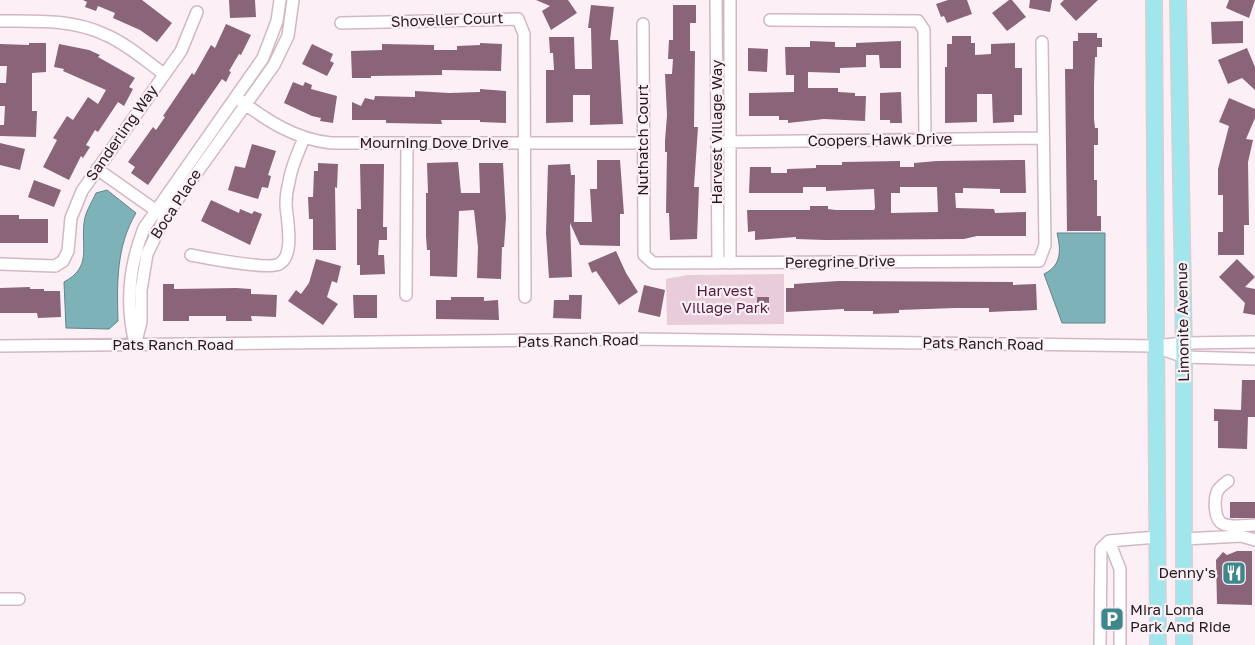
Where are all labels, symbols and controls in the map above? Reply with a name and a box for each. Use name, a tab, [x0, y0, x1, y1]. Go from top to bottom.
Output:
street label: Shoveller Court	[390, 8, 504, 30]
street label: Harvest Village Way	[707, 59, 725, 204]
street label: Sanderling Way	[82, 81, 161, 184]
street label: Nuthatch Court	[633, 84, 651, 196]
street label: Coopers Hawk Drive	[807, 129, 953, 149]
street label: Mourning Dove Drive	[359, 133, 509, 151]
street label: Boca Place	[146, 165, 204, 242]
street label: Peregrine Drive	[784, 251, 896, 271]
street label: Limonite Avenue	[1172, 262, 1192, 382]
park label: Harvest Village Park	[682, 281, 769, 316]
street label: Pats Ranch Road	[517, 330, 639, 350]
street label: Pats Ranch Road	[922, 333, 1044, 353]
street label: Pats Ranch Road	[112, 335, 234, 353]
restaurant icon: Denny's	[1221, 560, 1247, 586]
place label: Denny's	[1158, 563, 1216, 581]
place label: Mira Loma Park And Ride	[1130, 600, 1231, 635]
parking icon: Mira Loma Park And Ride	[1099, 606, 1125, 632]

